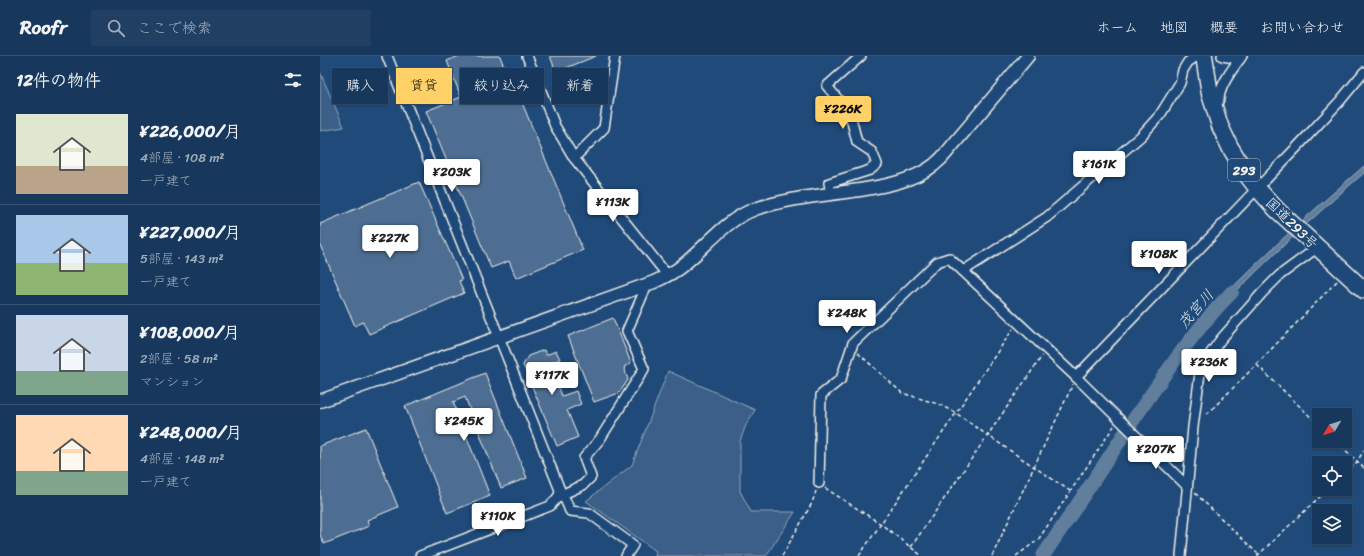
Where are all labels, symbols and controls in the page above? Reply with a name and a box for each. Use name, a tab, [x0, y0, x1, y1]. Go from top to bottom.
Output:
search box	[91, 10, 371, 46]
text: Roofr	[20, 11, 67, 44]
text: ここで検索	[137, 15, 212, 41]
text: ホーム	[1097, 15, 1138, 40]
text: 地図	[1160, 15, 1188, 40]
text: 概要	[1210, 15, 1238, 40]
text: お問い合わせ	[1260, 15, 1344, 40]
icon: search	[105, 17, 127, 39]
text: 12件の物件	[16, 65, 101, 95]
chip: 購入	[332, 68, 388, 104]
chip: 賃貸	[396, 68, 452, 104]
chip: 絞り込み	[460, 68, 544, 104]
chip: 新着	[552, 68, 608, 104]
icon: filters	[282, 69, 304, 91]
pin: ¥226K	[815, 96, 871, 130]
text: ¥226K	[824, 97, 862, 120]
text: ¥226,000/月	[140, 116, 241, 146]
icon: home	[48, 130, 96, 178]
text: 4部屋 · 108 m²	[140, 146, 224, 169]
pin: ¥161K	[1071, 151, 1127, 185]
text: ¥161K	[1082, 152, 1116, 175]
pin: ¥203K	[424, 159, 480, 193]
road number: 293	[1228, 159, 1260, 181]
text: ¥203K	[433, 160, 471, 183]
text: 一戸建て	[140, 169, 192, 192]
pin: ¥113K	[585, 189, 641, 223]
text: ¥113K	[596, 190, 630, 213]
street label: 国道293号	[1259, 191, 1324, 255]
text: ¥227,000/月	[140, 217, 241, 247]
pin: ¥227K	[362, 225, 418, 259]
text: ¥227K	[371, 226, 409, 249]
icon: home	[48, 231, 96, 279]
pin: ¥108K	[1131, 241, 1187, 275]
text: ¥108K	[1141, 242, 1177, 265]
text: 5部屋 · 143 m²	[140, 247, 224, 270]
text: 一戸建て	[140, 270, 192, 293]
water label: 茂宮川	[1171, 283, 1221, 335]
pin: ¥248K	[819, 300, 875, 334]
text: ¥248K	[828, 301, 866, 324]
text: ¥108,000/月	[140, 317, 240, 347]
icon: home	[48, 331, 96, 379]
text: 2部屋 · 58 m²	[140, 347, 218, 370]
pin: ¥236K	[1181, 349, 1237, 383]
text: ¥236K	[1190, 350, 1228, 373]
pin: ¥117K	[524, 362, 580, 396]
text: ¥117K	[535, 363, 569, 386]
text: マンション	[140, 370, 204, 393]
pin: ¥245K	[436, 408, 492, 442]
north arrow	[1312, 408, 1352, 448]
map controls	[1312, 408, 1352, 544]
text: ¥245K	[445, 409, 483, 432]
text: ¥248,000/月	[140, 417, 242, 447]
icon: home	[48, 431, 96, 479]
pin: ¥207K	[1128, 436, 1184, 470]
text: ¥207K	[1137, 437, 1175, 460]
text: 4部屋 · 148 m²	[140, 447, 224, 470]
button: locate	[1312, 456, 1352, 496]
text: 一戸建て	[140, 470, 192, 493]
pin: ¥110K	[470, 503, 526, 537]
text: ¥110K	[481, 504, 515, 527]
button: layers	[1312, 504, 1352, 544]

